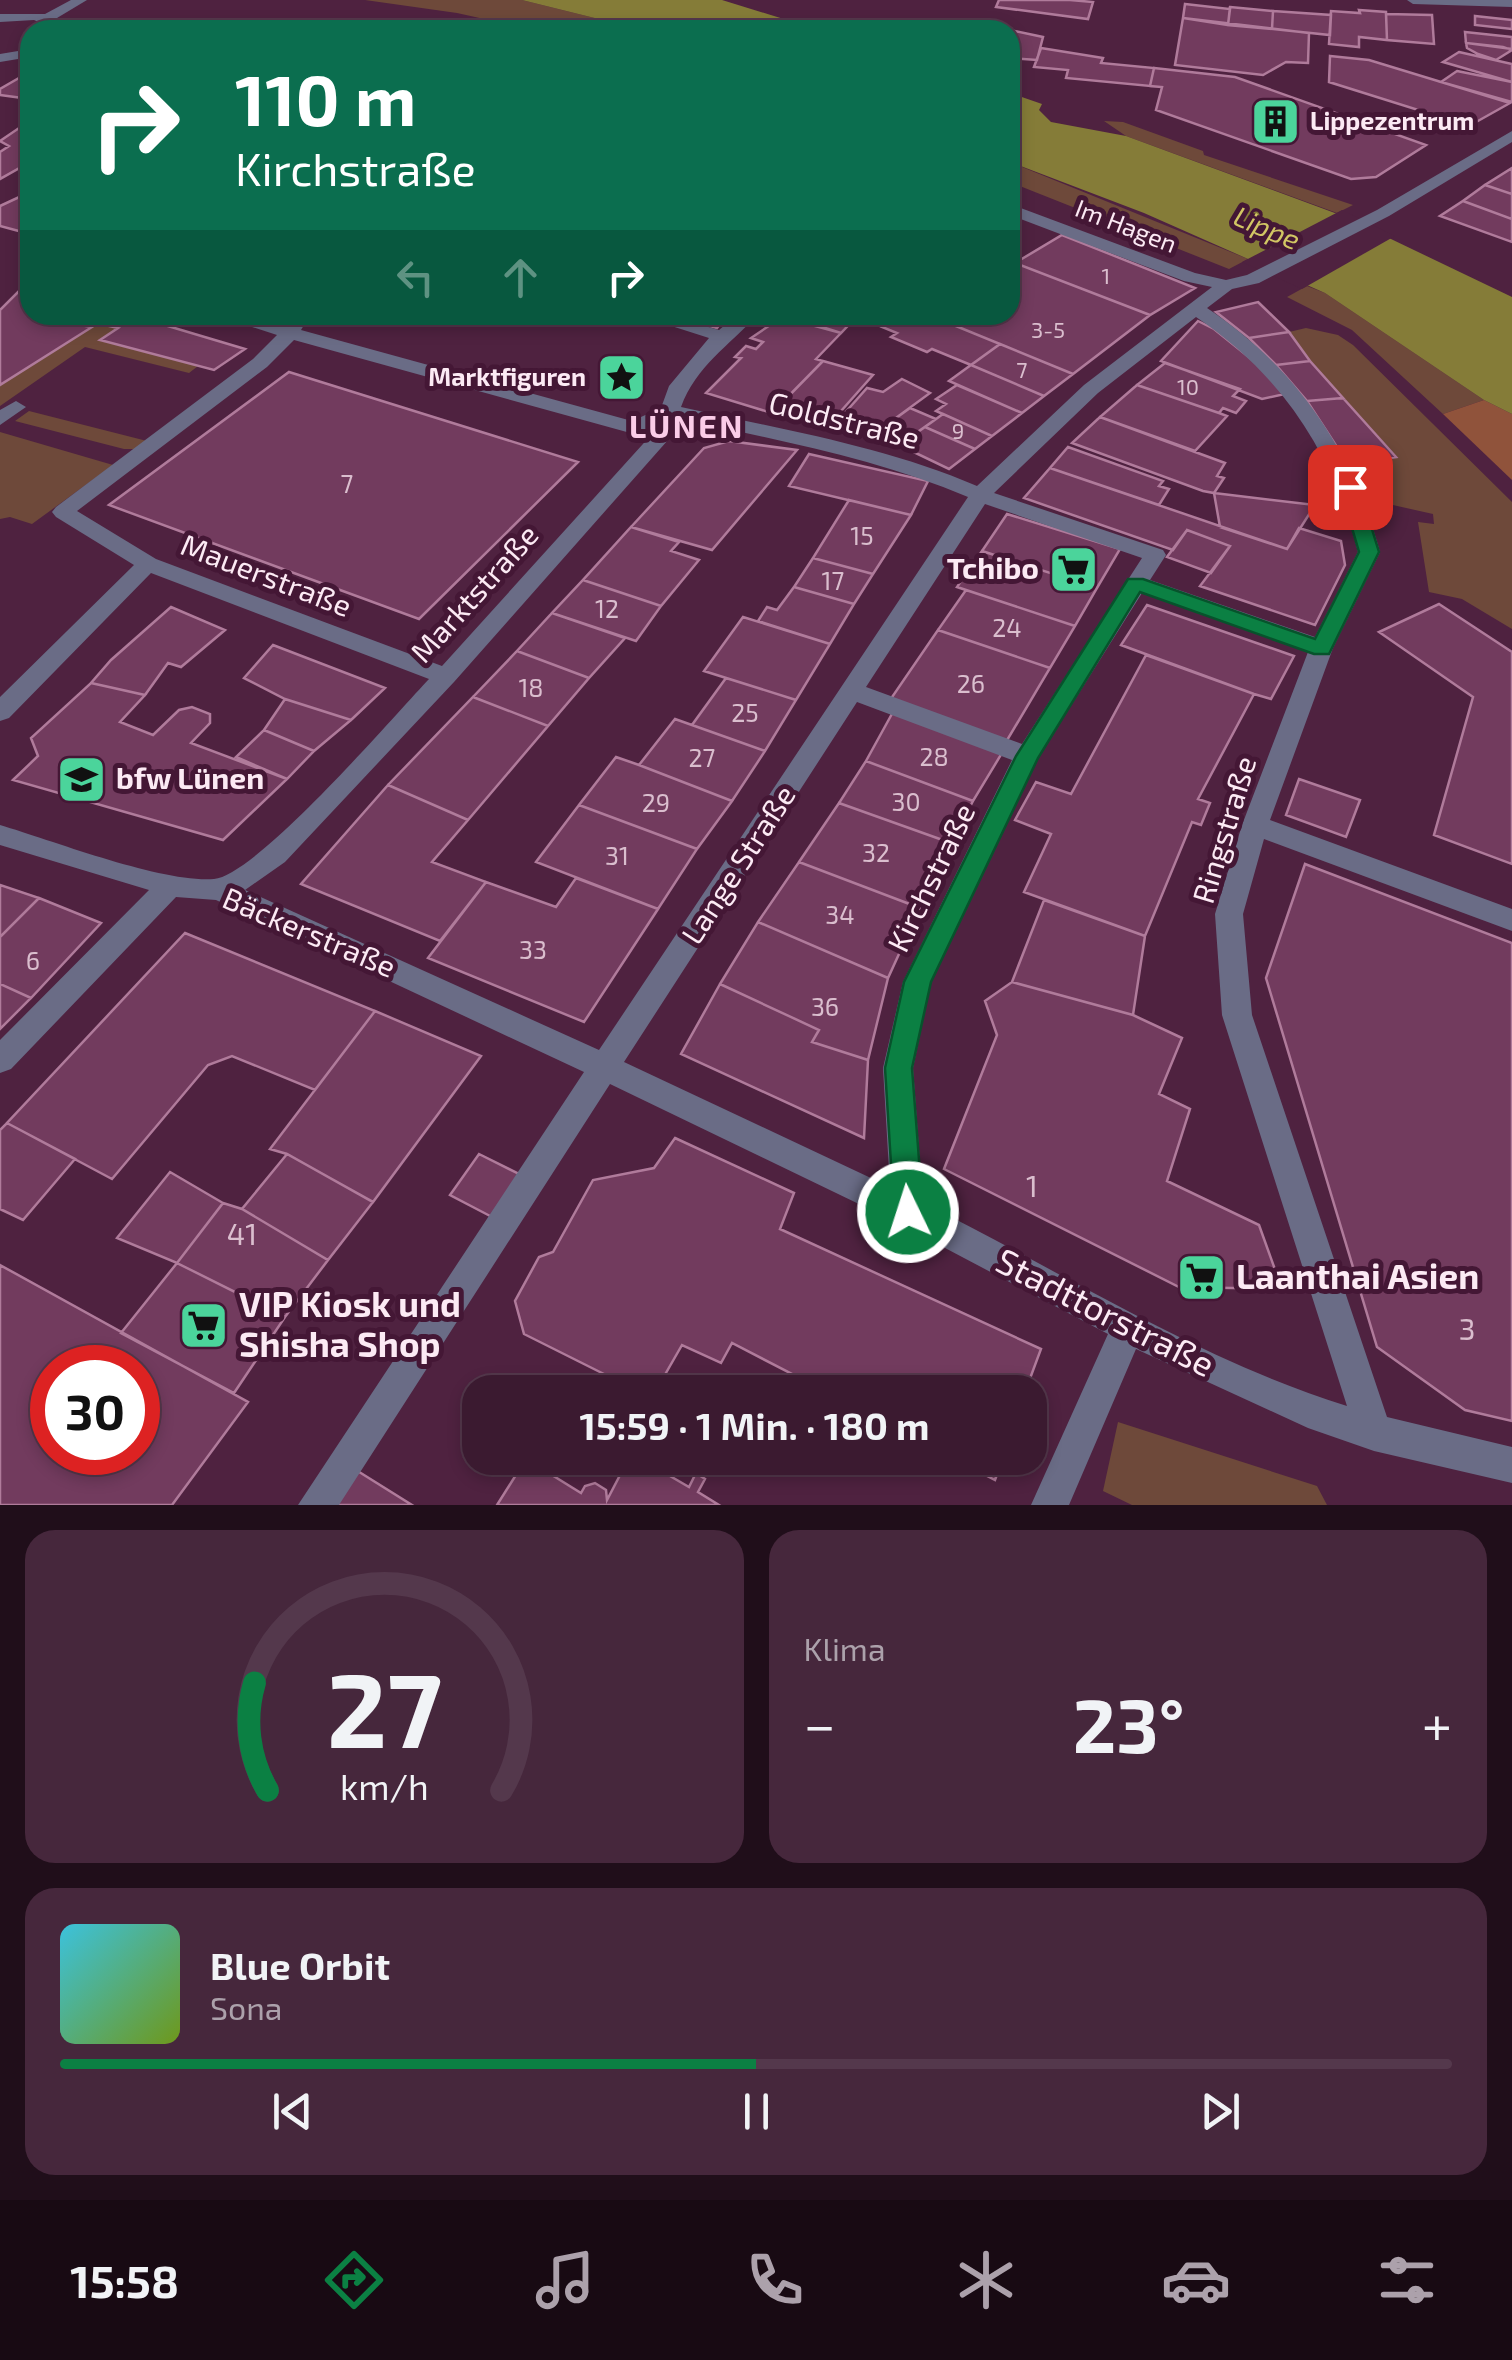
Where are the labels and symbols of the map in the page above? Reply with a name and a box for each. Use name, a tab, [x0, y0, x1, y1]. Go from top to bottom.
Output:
building icon: Lippezentrum	[1249, 95, 1301, 147]
place label: Lippezentrum	[1310, 105, 1474, 135]
street label: Im Hagen	[1071, 192, 1181, 258]
water label: Lippe	[1229, 198, 1306, 256]
house number: 1	[1102, 262, 1110, 288]
house number: 3-5	[1031, 316, 1065, 342]
place icon: Marktfiguren	[595, 351, 647, 403]
house number: 7	[1016, 356, 1028, 382]
place label: Marktfiguren	[428, 361, 586, 391]
house number: 10	[1177, 373, 1199, 399]
street label: Goldstraße	[766, 383, 923, 455]
district label: LÜNEN	[629, 406, 745, 444]
house number: 9	[952, 417, 964, 443]
pin	[1308, 445, 1393, 530]
house number: 7	[341, 468, 354, 498]
street label: Marktstraße	[402, 516, 545, 669]
house number: 15	[850, 520, 874, 550]
street label: Mauerstraße	[176, 525, 357, 623]
supermarket icon: Tchibo	[1048, 543, 1100, 595]
place label: Tchibo	[947, 549, 1039, 585]
house number: 17	[822, 565, 845, 595]
house number: 12	[595, 593, 619, 623]
house number: 24	[992, 612, 1022, 642]
house number: 26	[957, 668, 985, 698]
house number: 18	[518, 672, 544, 702]
house number: 25	[731, 697, 759, 727]
house number: 28	[919, 741, 949, 771]
house number: 27	[689, 742, 716, 772]
street label: Ringstraße	[1184, 752, 1262, 907]
school or university icon: bfw Lünen	[55, 753, 107, 805]
place label: bfw Lünen	[116, 759, 264, 795]
street label: Lange Straße	[673, 778, 802, 950]
house number: 30	[892, 786, 920, 816]
house number: 29	[642, 787, 670, 817]
street label: Kirchstraße	[879, 797, 982, 957]
house number: 32	[862, 837, 890, 867]
house number: 31	[605, 840, 629, 870]
street label: Bäckerstraße	[218, 879, 402, 984]
house number: 34	[825, 899, 855, 929]
house number: 33	[519, 934, 547, 964]
house number: 6	[26, 945, 40, 975]
house number: 36	[811, 991, 839, 1021]
position arrow	[856, 1160, 960, 1264]
house number: 1	[1026, 1167, 1038, 1203]
house number: 41	[227, 1215, 257, 1251]
street label: Stadttorstraße	[990, 1238, 1222, 1384]
supermarket icon: Laanthai Asien	[1175, 1251, 1227, 1303]
place label: Laanthai Asien	[1236, 1254, 1479, 1296]
place label: VIP Kiosk und Shisha Shop	[239, 1282, 461, 1364]
supermarket icon: VIP Kiosk und Shisha Shop	[178, 1299, 230, 1351]
house number: 3	[1459, 1310, 1475, 1346]
speed limit sign: 30	[30, 1345, 160, 1475]

